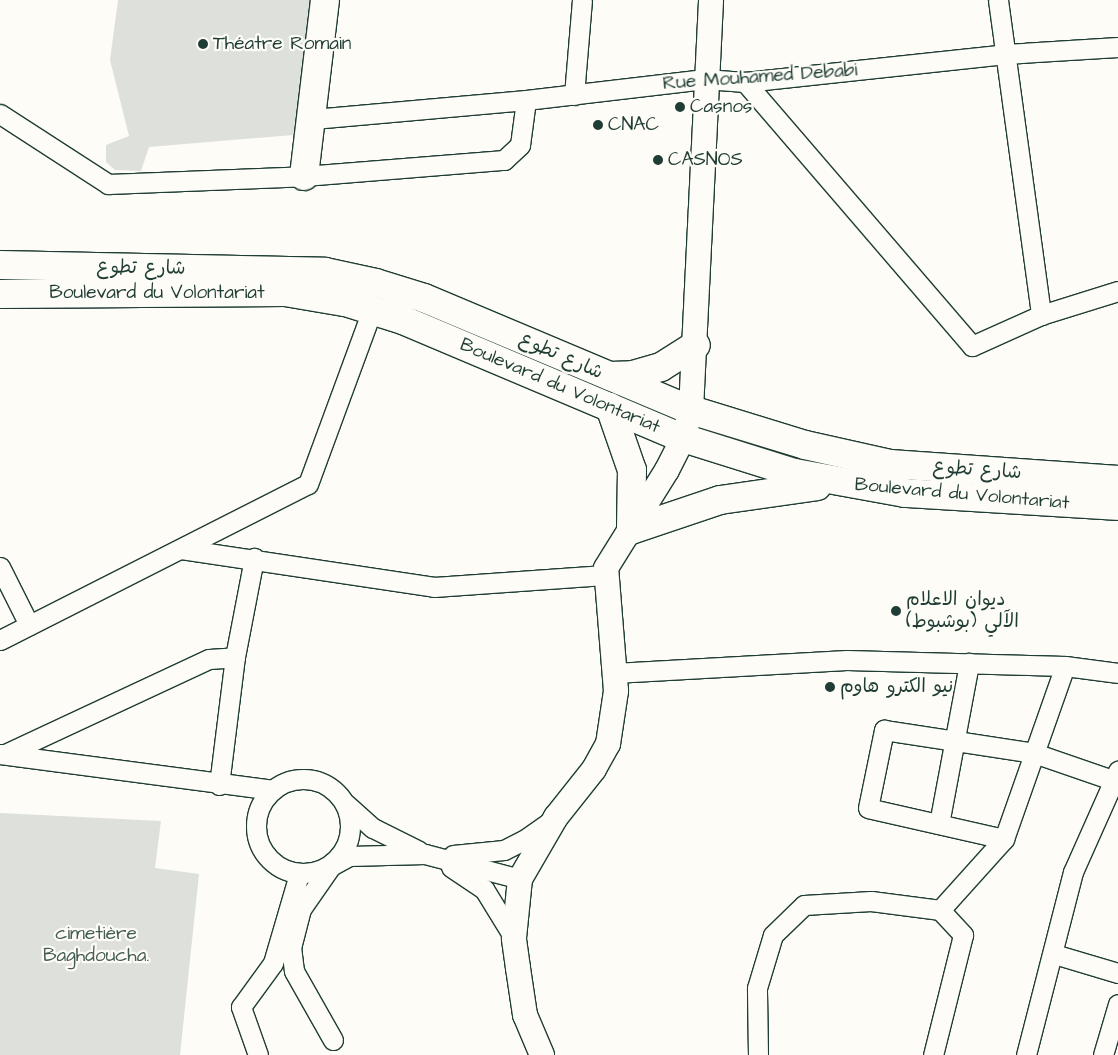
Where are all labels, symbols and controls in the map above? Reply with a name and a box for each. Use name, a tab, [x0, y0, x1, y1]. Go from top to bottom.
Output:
place label: Théatre Romain	[213, 33, 351, 55]
marker: Théatre Romain	[197, 38, 209, 50]
street label: Rue Mouhamed Debabi	[662, 59, 858, 95]
place label: Casnos	[690, 96, 752, 118]
marker: Casnos	[674, 101, 686, 113]
place label: CNAC	[608, 114, 659, 136]
marker: CNAC	[592, 119, 604, 131]
place label: CASNOS	[668, 149, 743, 171]
marker: CASNOS	[652, 154, 664, 166]
street label: شارع تطوع	[96, 256, 186, 280]
street label: Boulevard du Volontariat	[49, 282, 265, 304]
street label: شارع تطوع	[516, 327, 606, 385]
street label: Boulevard du Volontariat	[456, 333, 664, 439]
street label: شارع تطوع	[932, 456, 1022, 484]
street label: Boulevard du Volontariat	[854, 473, 1070, 515]
place label: ديوان الاعلام الآلي (بوشبوط)	[906, 589, 1019, 633]
marker: ديوان الاعلام الآلي (بوشبوط)	[890, 605, 902, 617]
place label: نيو الكترو هاوم	[840, 676, 953, 698]
marker: نيو الكترو هاوم	[824, 681, 836, 693]
park label: cimetière Baghdoucha.	[43, 923, 149, 967]

